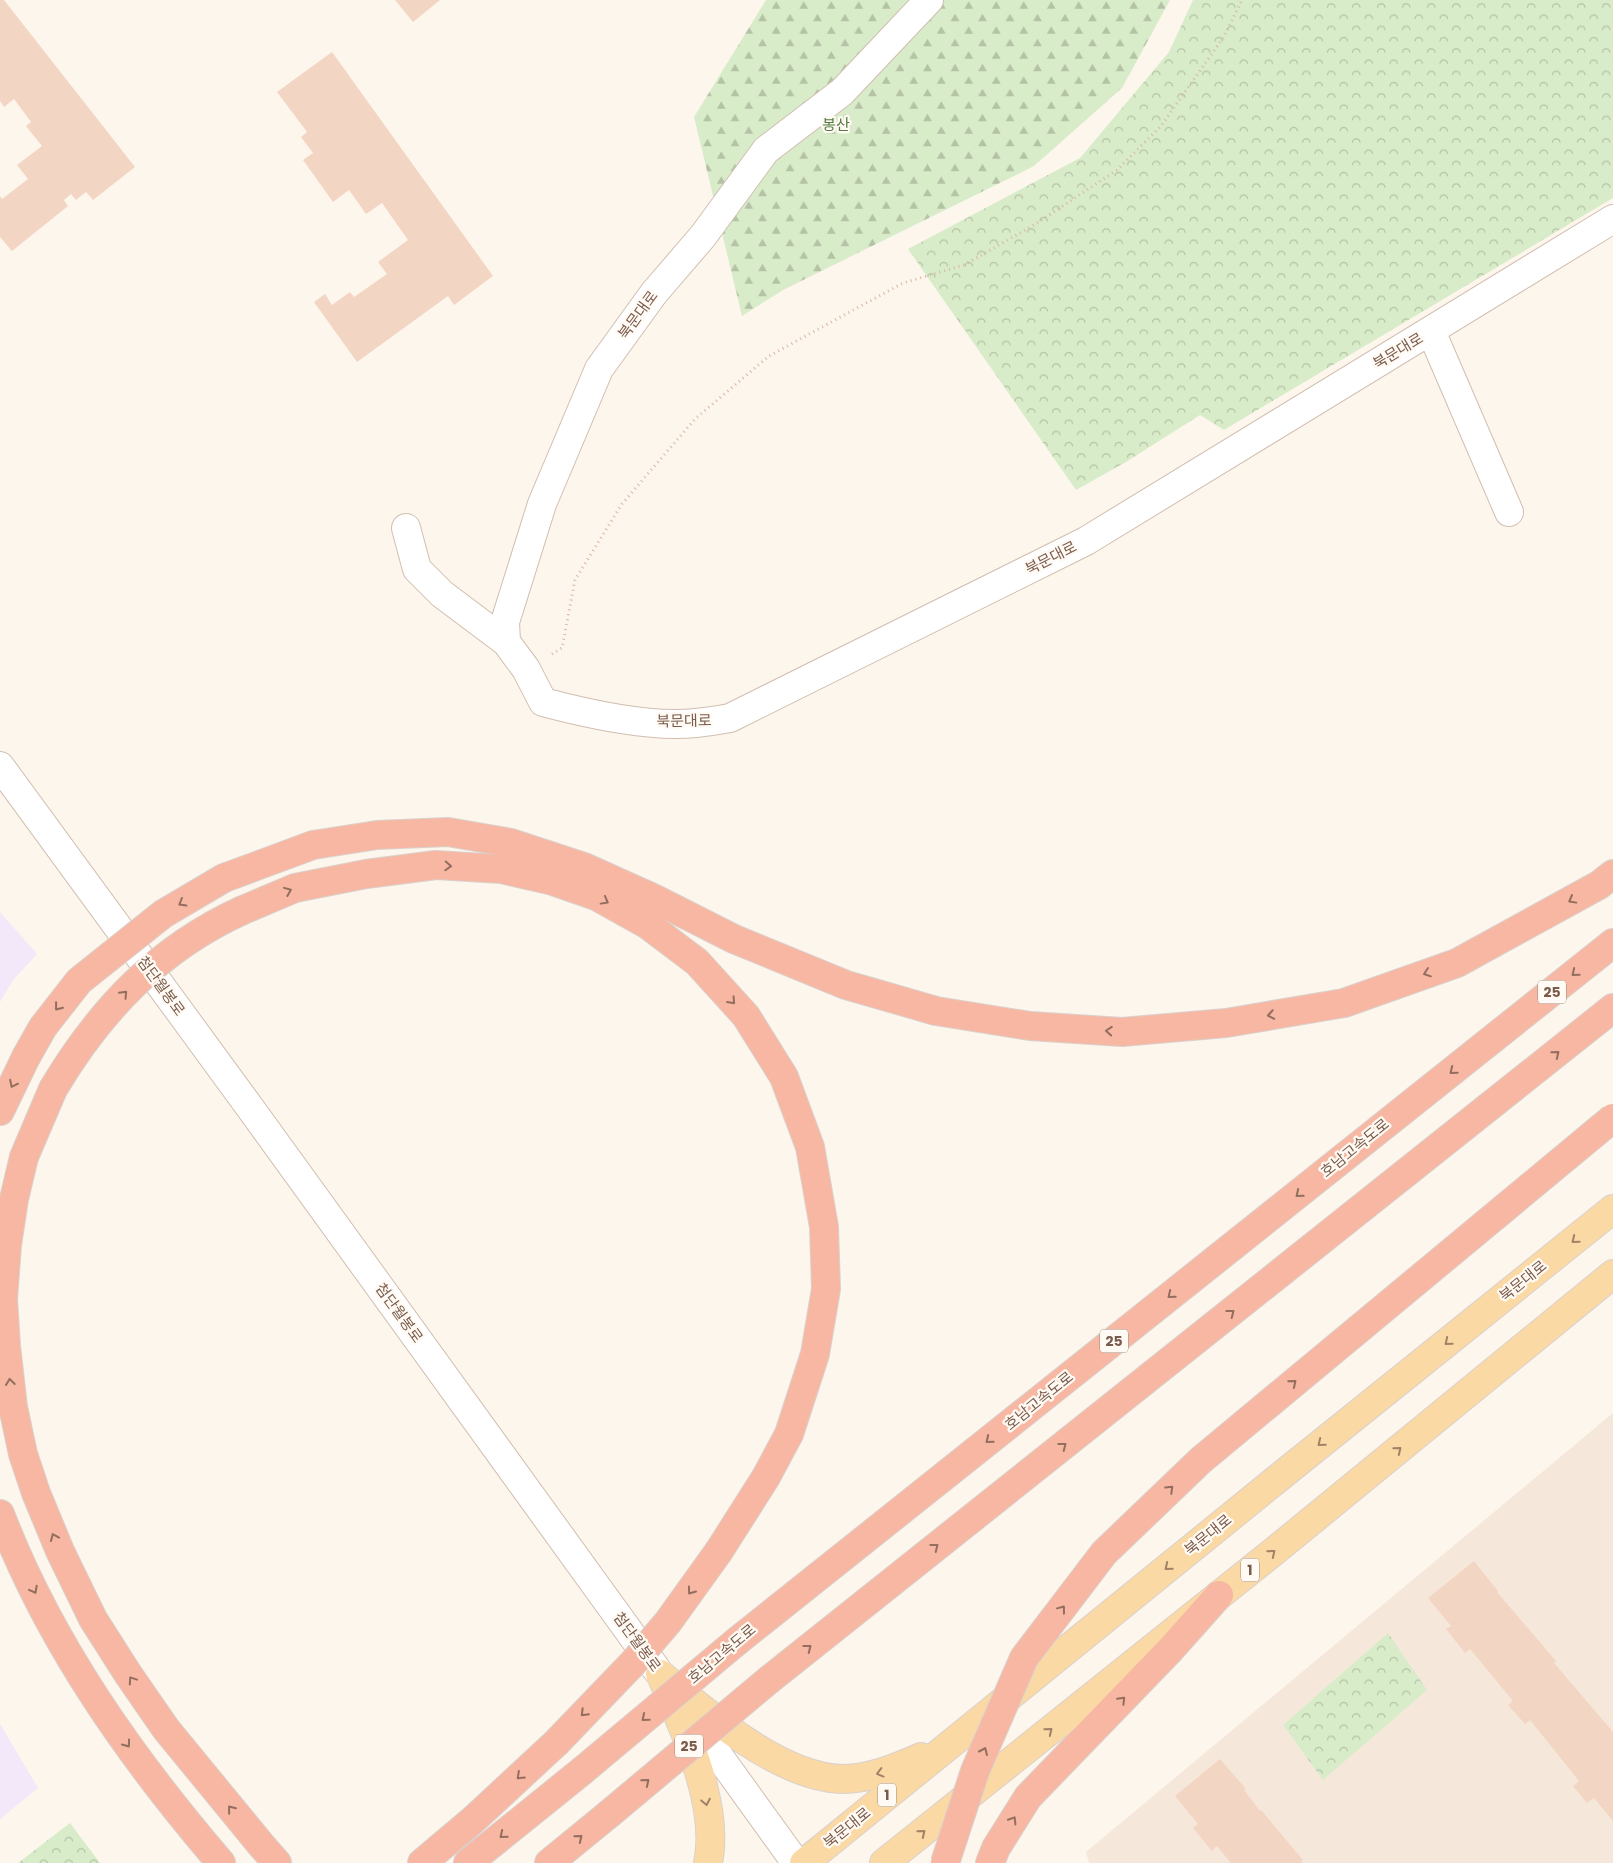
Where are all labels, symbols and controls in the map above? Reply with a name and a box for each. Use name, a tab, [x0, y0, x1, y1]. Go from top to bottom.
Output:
park label: 봉산	[822, 114, 850, 135]
street label: 북문대로	[613, 286, 662, 343]
street label: 북문대로	[1369, 327, 1427, 374]
street label: 북문대로	[1021, 536, 1080, 579]
street label: 북문대로	[656, 710, 712, 731]
one-way arrow	[445, 860, 453, 871]
one-way arrow	[284, 887, 292, 897]
one-way arrow	[1568, 894, 1577, 904]
one-way arrow	[600, 895, 609, 905]
one-way arrow	[178, 897, 187, 907]
street label: 첨단월봉로	[133, 952, 190, 1020]
one-way arrow	[1423, 967, 1432, 977]
one-way arrow	[1572, 968, 1581, 976]
road number: 25	[1538, 980, 1566, 1004]
one-way arrow	[118, 990, 127, 999]
one-way arrow	[726, 995, 735, 1004]
one-way arrow	[55, 1001, 63, 1010]
one-way arrow	[1266, 1010, 1275, 1020]
one-way arrow	[1105, 1026, 1113, 1037]
one-way arrow	[1550, 1051, 1559, 1060]
one-way arrow	[1450, 1065, 1459, 1073]
one-way arrow	[9, 1079, 19, 1088]
street label: 호남고속도로	[1316, 1113, 1393, 1182]
one-way arrow	[1295, 1188, 1304, 1197]
one-way arrow	[1572, 1234, 1581, 1242]
street label: 북문대로	[1495, 1255, 1551, 1306]
street label: 첨단월봉로	[371, 1279, 428, 1347]
one-way arrow	[1168, 1289, 1177, 1298]
one-way arrow	[1225, 1310, 1234, 1318]
road number: 25	[1100, 1330, 1128, 1352]
one-way arrow	[1445, 1336, 1454, 1344]
street label: 호남고속도로	[1000, 1366, 1077, 1435]
one-way arrow	[5, 1377, 16, 1385]
one-way arrow	[1287, 1381, 1296, 1389]
one-way arrow	[986, 1434, 995, 1443]
one-way arrow	[1318, 1438, 1327, 1447]
one-way arrow	[1057, 1443, 1066, 1452]
one-way arrow	[1392, 1447, 1401, 1456]
one-way arrow	[1165, 1486, 1174, 1495]
street label: 북문대로	[1180, 1509, 1236, 1560]
one-way arrow	[50, 1533, 61, 1542]
one-way arrow	[929, 1545, 938, 1553]
one-way arrow	[1266, 1551, 1275, 1559]
road number: 1	[1241, 1558, 1259, 1582]
one-way arrow	[1165, 1562, 1174, 1570]
one-way arrow	[28, 1585, 38, 1594]
one-way arrow	[688, 1585, 697, 1595]
one-way arrow	[1056, 1606, 1065, 1615]
street label: 첨단월봉로	[609, 1608, 666, 1676]
street label: 호남고속도로	[683, 1619, 760, 1688]
one-way arrow	[802, 1646, 811, 1654]
one-way arrow	[129, 1676, 138, 1686]
one-way arrow	[1116, 1697, 1125, 1706]
one-way arrow	[581, 1707, 590, 1716]
one-way arrow	[642, 1712, 651, 1721]
one-way arrow	[1043, 1729, 1052, 1737]
road number: 25	[675, 1734, 703, 1758]
one-way arrow	[121, 1738, 130, 1748]
one-way arrow	[977, 1747, 988, 1756]
one-way arrow	[875, 1767, 884, 1778]
one-way arrow	[517, 1770, 526, 1779]
one-way arrow	[640, 1780, 649, 1788]
road number: 1	[878, 1784, 896, 1806]
one-way arrow	[700, 1798, 710, 1806]
street label: 북문대로	[819, 1802, 875, 1853]
one-way arrow	[227, 1805, 236, 1814]
one-way arrow	[1007, 1817, 1017, 1826]
one-way arrow	[500, 1829, 509, 1837]
one-way arrow	[916, 1830, 925, 1838]
one-way arrow	[573, 1835, 582, 1844]

